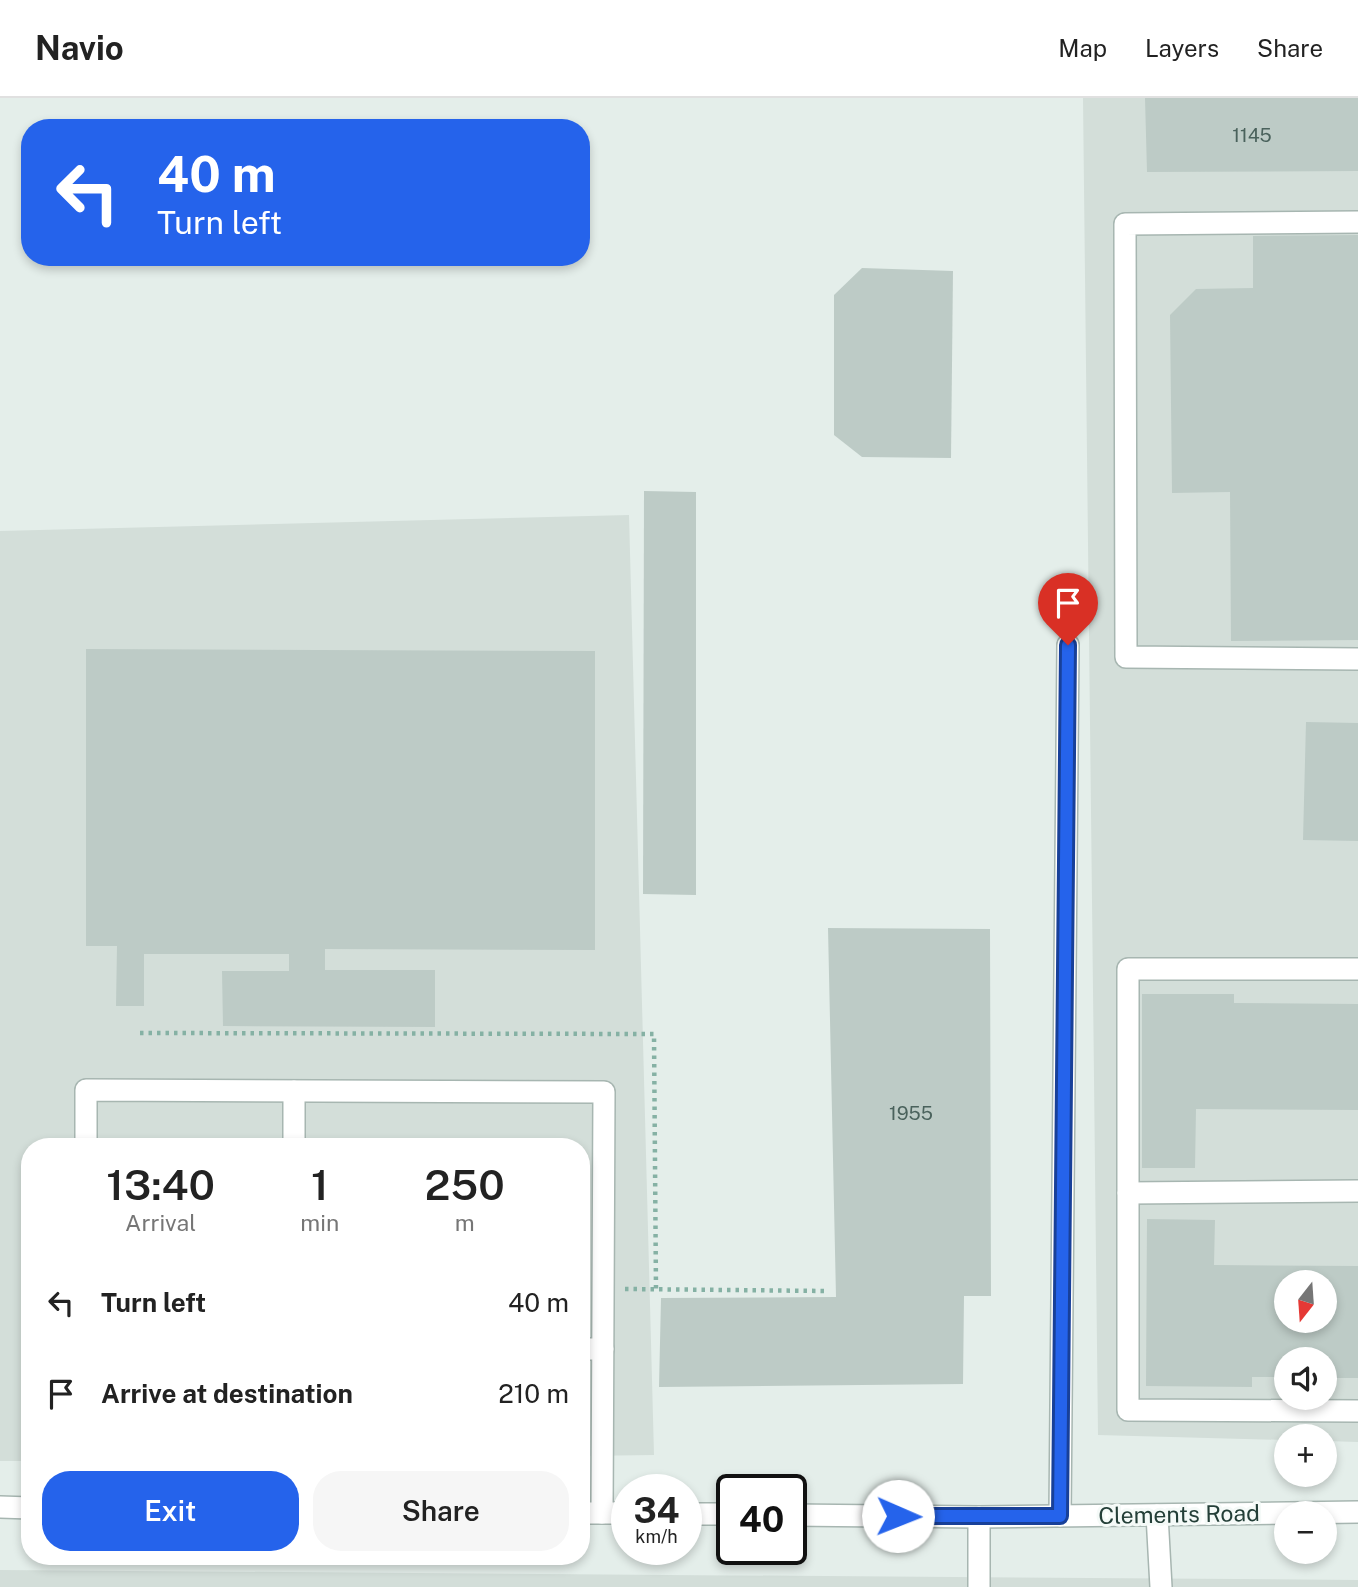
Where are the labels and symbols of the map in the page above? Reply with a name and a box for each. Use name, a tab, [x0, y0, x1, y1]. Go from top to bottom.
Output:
house number: 1145	[1232, 124, 1272, 146]
pin	[1038, 573, 1098, 645]
house number: 1955	[889, 1102, 933, 1124]
north arrow	[1274, 1270, 1337, 1334]
speed limit sign: 40	[716, 1474, 807, 1565]
position arrow	[861, 1479, 935, 1553]
street label: Clements Road	[1098, 1499, 1260, 1529]

